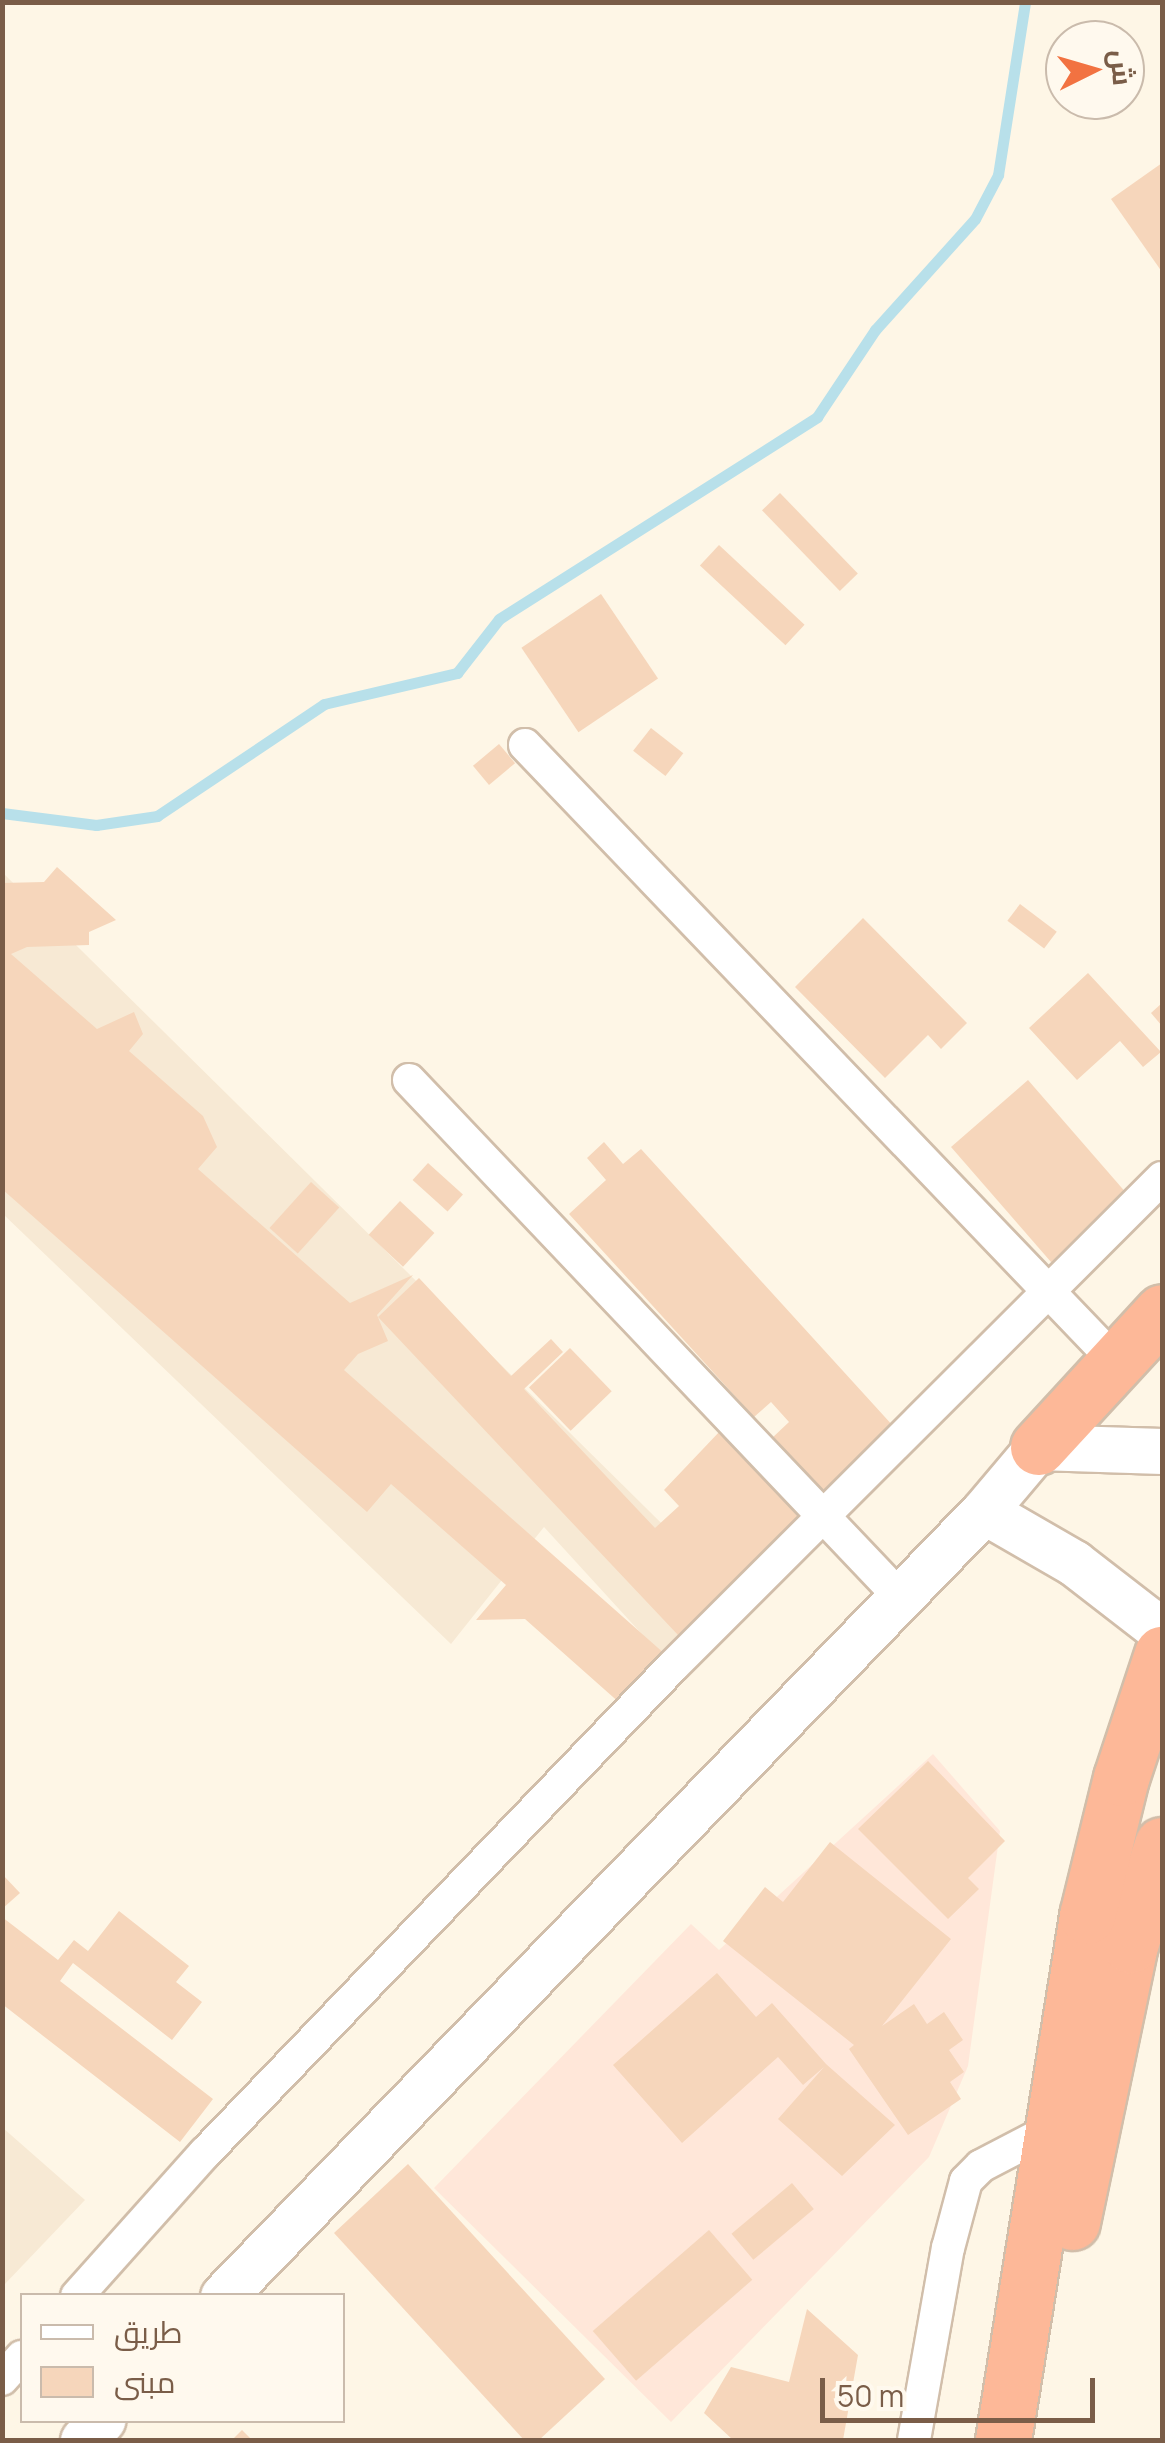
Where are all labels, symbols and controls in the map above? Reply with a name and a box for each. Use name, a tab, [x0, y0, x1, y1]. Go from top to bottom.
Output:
north arrow	[1045, 20, 1145, 120]
text: ش	[1102, 48, 1143, 87]
legend	[20, 2293, 345, 2423]
text: طريق	[114, 2311, 183, 2352]
scale bar	[825, 2358, 1100, 2420]
text: مبنى	[114, 2361, 175, 2402]
text: 50 m	[837, 2375, 904, 2416]

